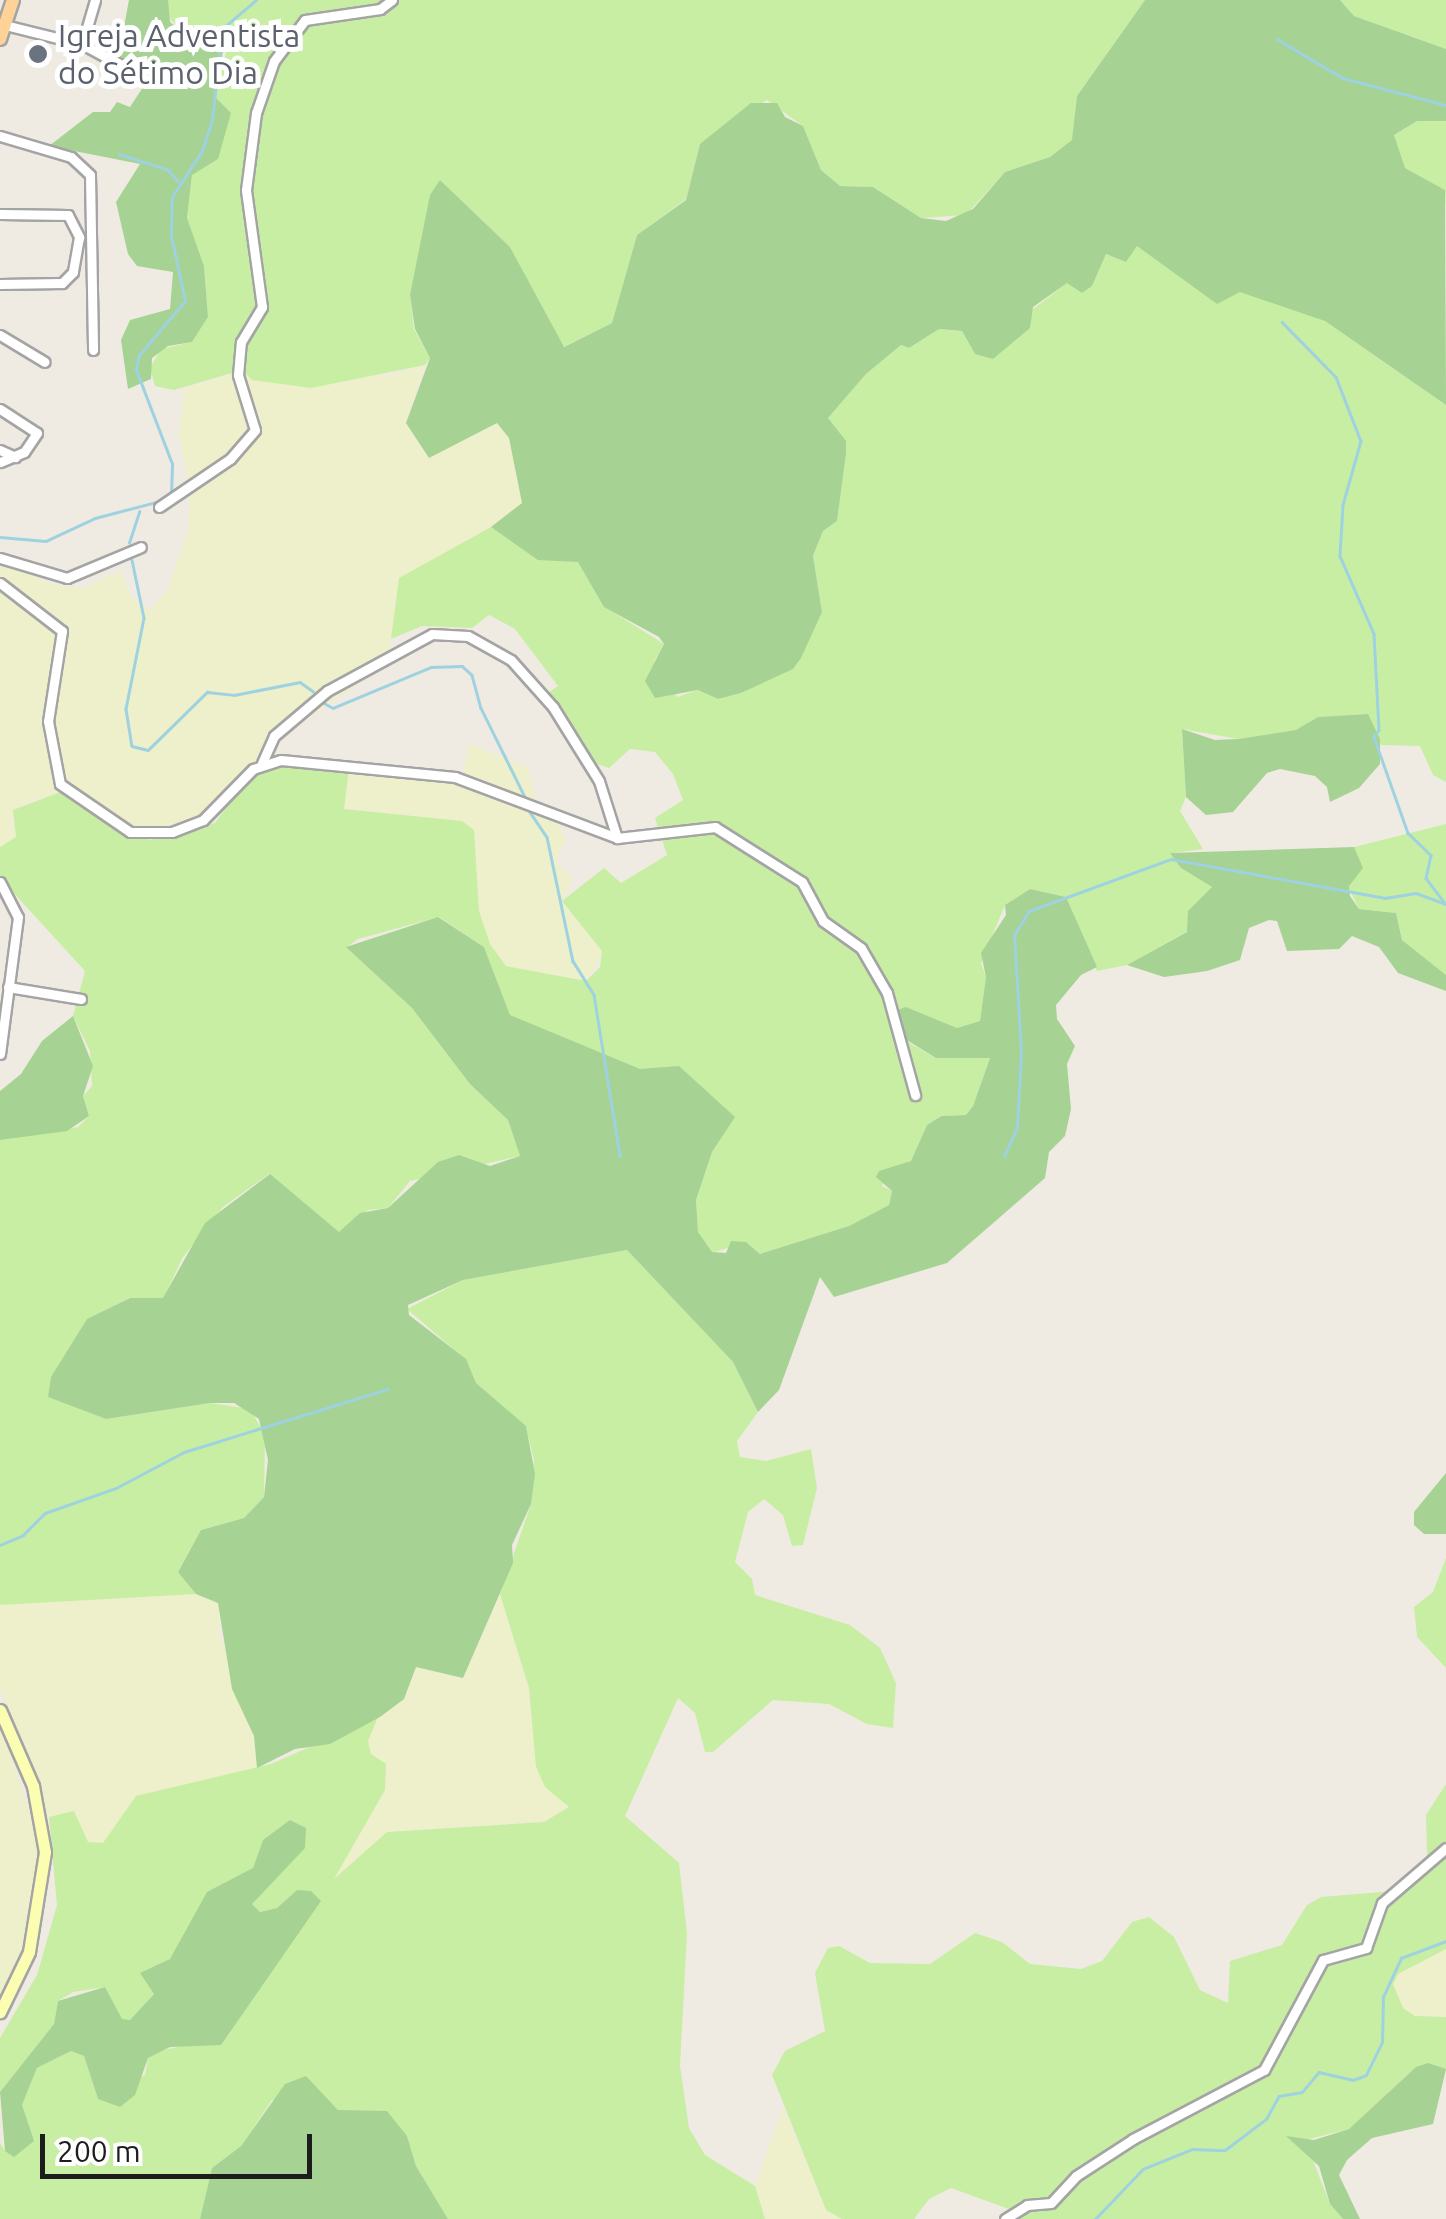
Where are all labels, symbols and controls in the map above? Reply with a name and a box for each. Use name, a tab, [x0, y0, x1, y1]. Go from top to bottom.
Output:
place label: Igreja Adventista do Sétimo Dia	[58, 17, 300, 92]
marker: Igreja Adventista do Sétimo Dia	[27, 43, 49, 65]
scale bar	[45, 2114, 318, 2176]
text: 200 m	[57, 2134, 141, 2168]

